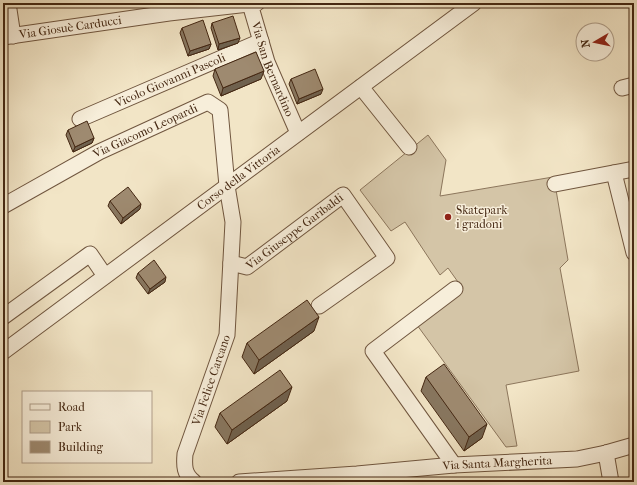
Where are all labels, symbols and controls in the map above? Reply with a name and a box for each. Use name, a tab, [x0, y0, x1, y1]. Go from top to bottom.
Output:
street label: Via Giosuè Carducci	[17, 13, 123, 42]
street label: Via San Bernardino	[248, 19, 297, 119]
north arrow	[575, 22, 615, 62]
text: N	[578, 38, 593, 49]
street label: Vicolo Giovanni Pascoli	[112, 50, 228, 111]
street label: Via Giacomo Leopardi	[90, 101, 200, 161]
street label: Corso della Vittoria	[194, 142, 283, 213]
street label: Via Giuseppe Garibaldi	[242, 190, 346, 273]
place label: Skatepark i gradoni	[456, 203, 508, 231]
marker: Skatepark i gradoni	[443, 212, 453, 222]
street label: Via Felice Carcano	[189, 333, 233, 428]
legend	[22, 391, 152, 463]
text: Road	[58, 400, 85, 414]
text: Park	[58, 420, 83, 434]
text: Building	[58, 440, 103, 454]
street label: Via Santa Margherita	[441, 453, 553, 473]

